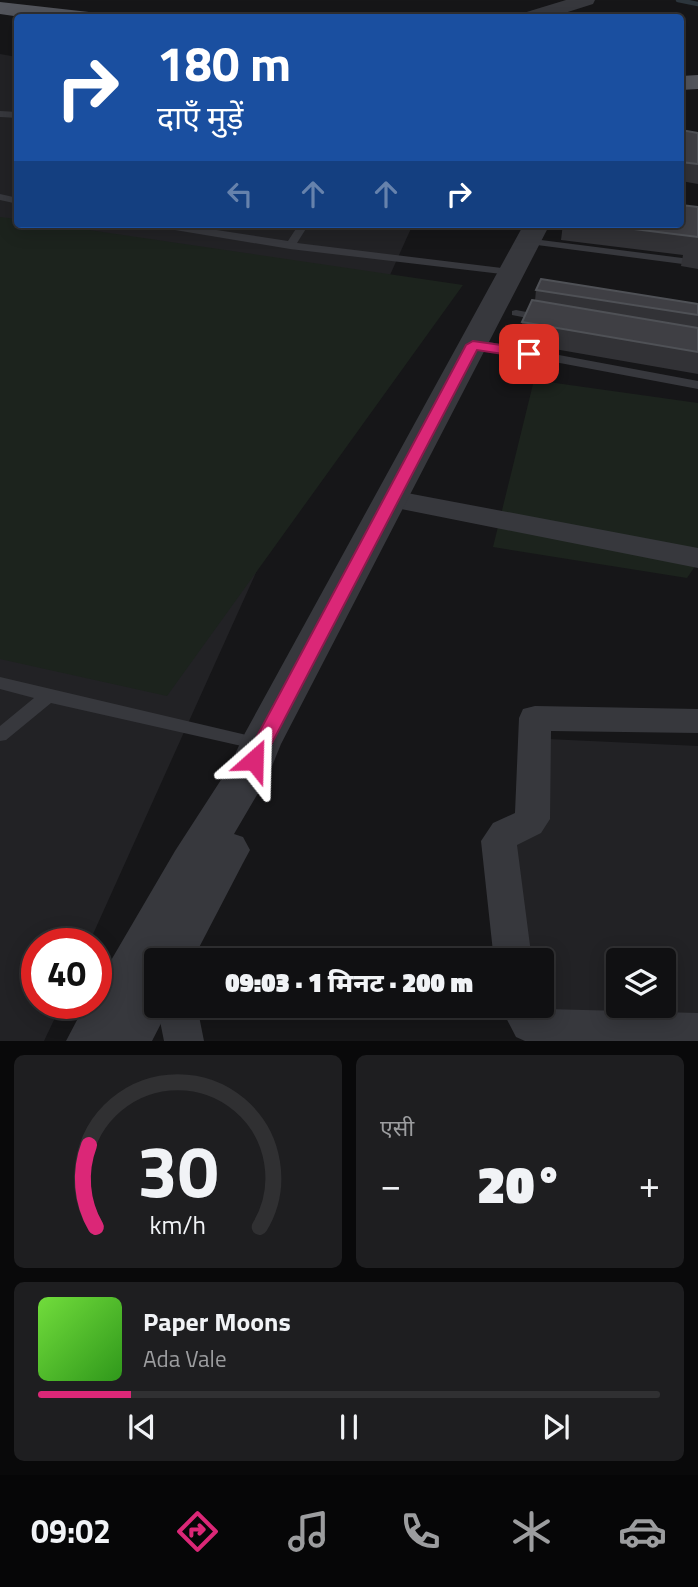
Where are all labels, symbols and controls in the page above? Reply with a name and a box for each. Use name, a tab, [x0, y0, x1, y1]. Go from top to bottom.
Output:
text: 180 m	[157, 25, 291, 100]
icon: right	[42, 42, 133, 133]
text: दाएँ मुड़ें	[157, 93, 243, 141]
icon: left	[221, 175, 259, 213]
icon: ahead	[294, 175, 332, 213]
icon: ahead	[367, 175, 405, 213]
icon: right	[440, 175, 478, 213]
pin	[499, 324, 559, 384]
icon: arrive	[510, 335, 548, 373]
position arrow	[217, 723, 291, 797]
speed limit sign: 40	[21, 928, 112, 1019]
map controls	[606, 948, 676, 1018]
button: layers	[606, 948, 676, 1018]
text: 09:03 · 1 मिनट · 200 m	[225, 963, 473, 1002]
text: एसी	[380, 1110, 414, 1145]
text: 30	[137, 1116, 219, 1226]
text: 20°	[477, 1144, 563, 1223]
text: −	[380, 1155, 401, 1213]
text: +	[639, 1155, 660, 1213]
text: km/h	[150, 1206, 206, 1244]
text: Paper Moons	[143, 1302, 291, 1341]
text: Ada Vale	[143, 1341, 227, 1376]
icon: previous	[123, 1408, 161, 1446]
icon: pause	[330, 1408, 368, 1446]
icon: next	[537, 1408, 575, 1446]
text: 09:02	[31, 1507, 111, 1555]
icon: directions	[173, 1507, 222, 1556]
icon: music	[284, 1507, 333, 1556]
icon: phone	[396, 1507, 445, 1556]
icon: climate	[507, 1507, 556, 1556]
icon: car	[618, 1507, 667, 1556]

